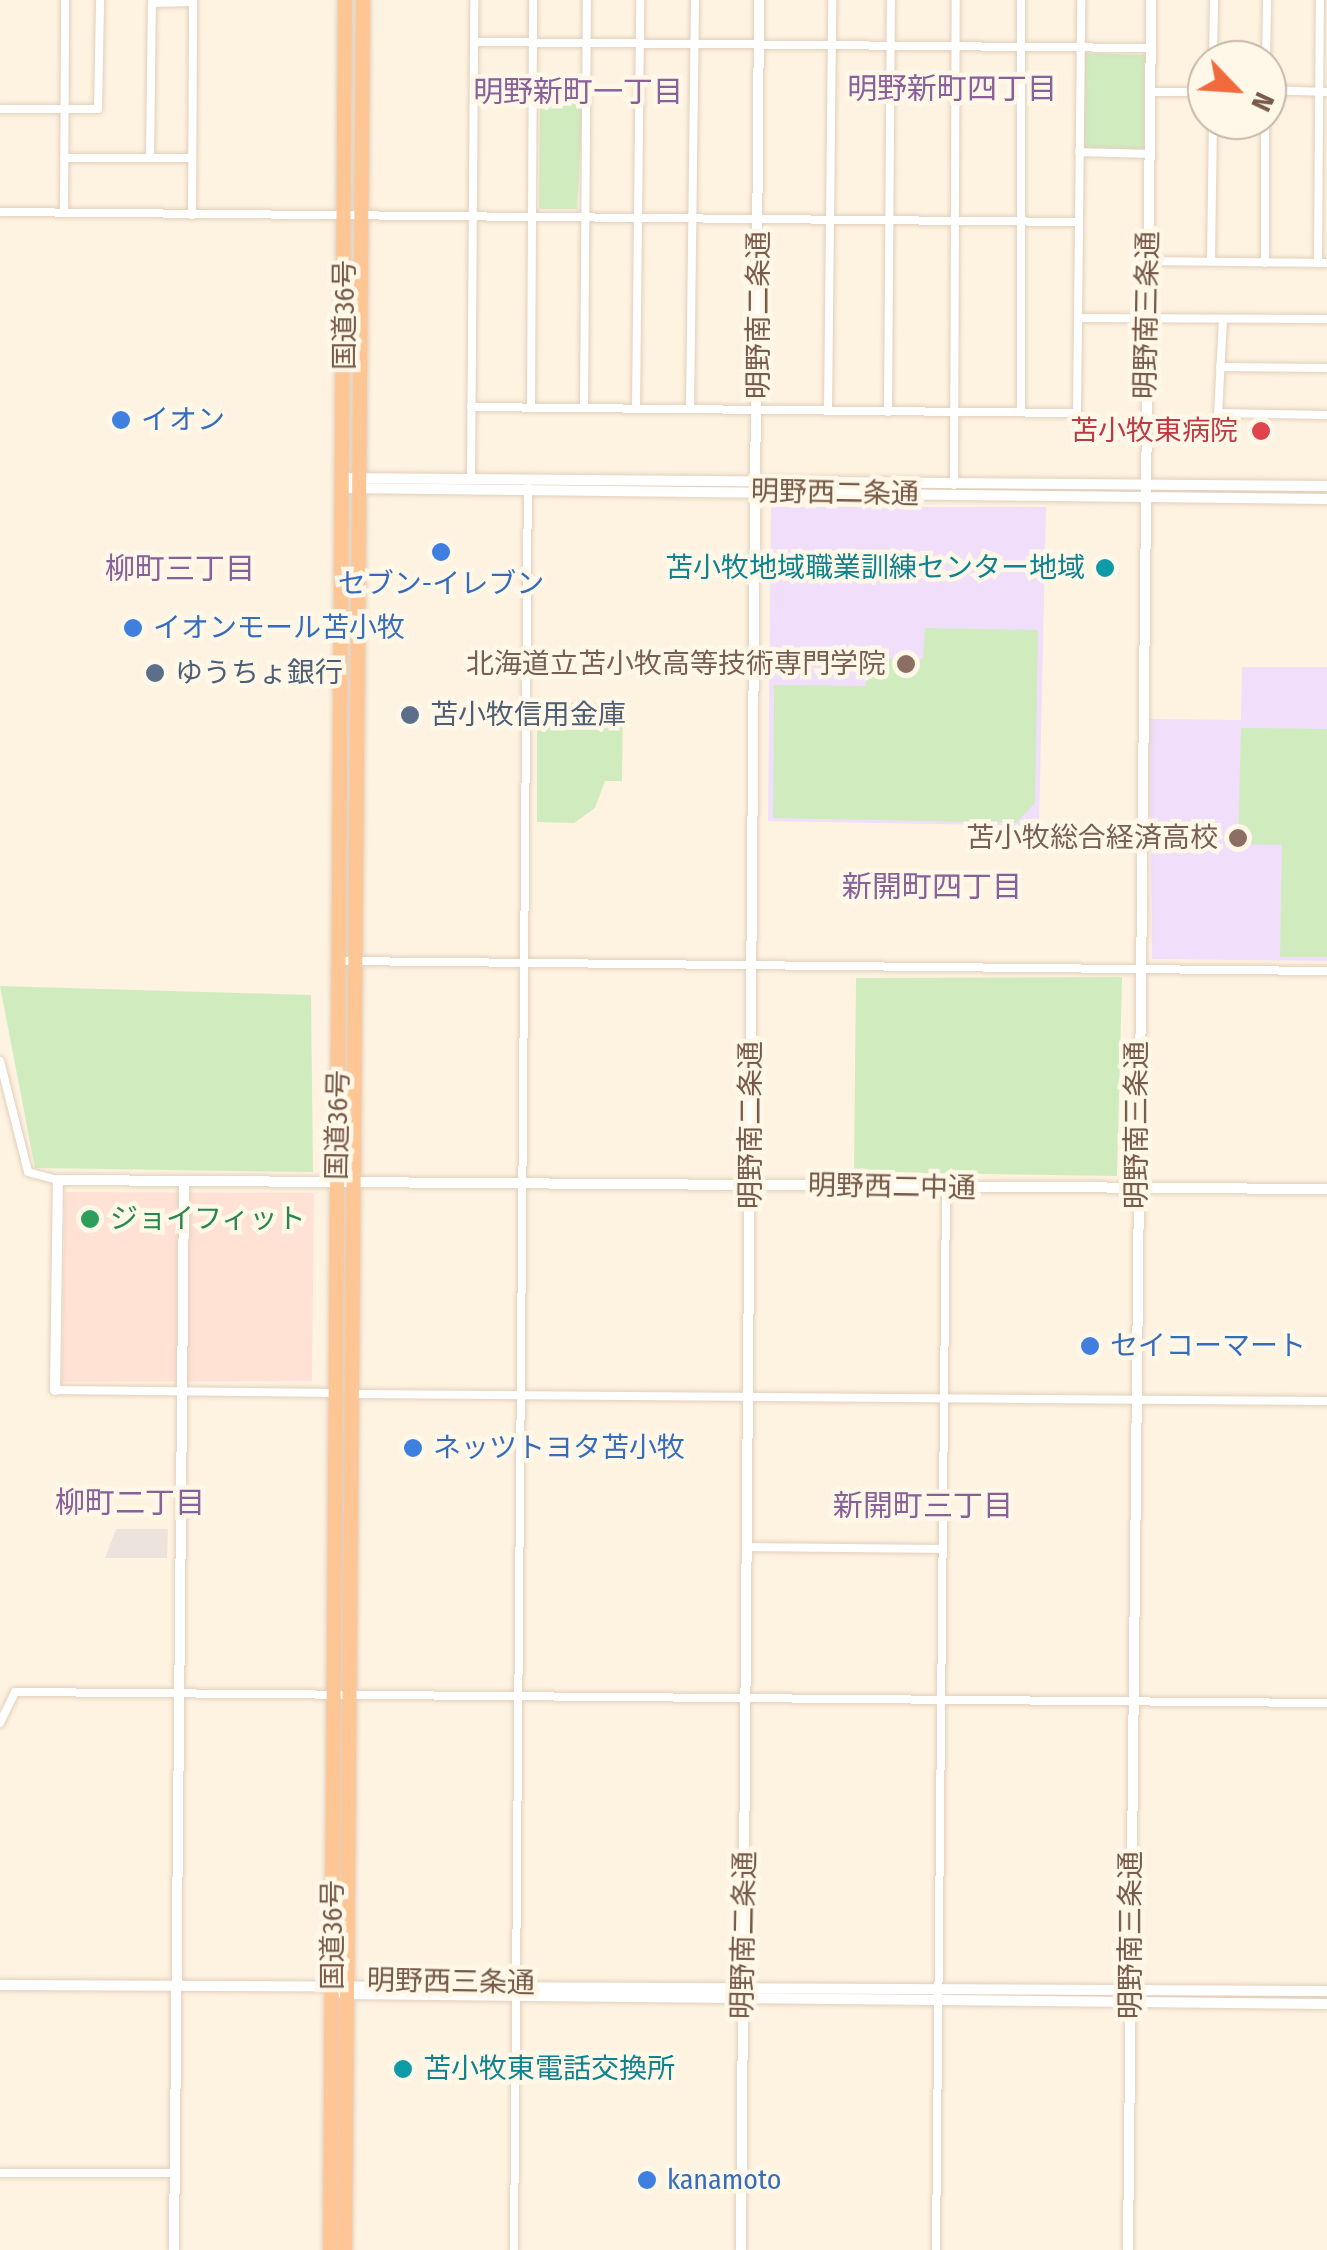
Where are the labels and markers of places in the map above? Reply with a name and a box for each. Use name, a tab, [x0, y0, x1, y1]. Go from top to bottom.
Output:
place label: イオン	[141, 403, 225, 437]
marker: イオン	[110, 409, 132, 431]
place label: 苫小牧東病院	[1070, 414, 1238, 448]
marker: 苫小牧東病院	[1248, 418, 1274, 444]
marker: セブン-イレブン	[430, 541, 452, 563]
place label: 苫小牧地域職業訓練センター地域	[665, 551, 1085, 585]
marker: 苫小牧地域職業訓練センター地域	[1094, 557, 1116, 579]
place label: セブン-イレブン	[338, 567, 544, 601]
place label: イオンモール苫小牧	[153, 611, 405, 645]
marker: イオンモール苫小牧	[122, 617, 144, 639]
place label: 北海道立苫小牧高等技術専門学院	[466, 647, 886, 681]
marker: 北海道立苫小牧高等技術専門学院	[895, 653, 917, 675]
place label: ゆうちょ銀行	[175, 656, 343, 690]
marker: ゆうちょ銀行	[144, 662, 166, 684]
place label: 苫小牧信用金庫	[430, 698, 626, 732]
marker: 苫小牧信用金庫	[399, 704, 421, 726]
place label: 苫小牧総合経済高校	[966, 821, 1218, 855]
marker: 苫小牧総合経済高校	[1227, 827, 1249, 849]
place label: ジョイフィット	[110, 1202, 306, 1236]
marker: ジョイフィット	[79, 1208, 101, 1230]
place label: セイコーマート	[1110, 1329, 1306, 1363]
marker: セイコーマート	[1079, 1335, 1101, 1357]
place label: ネッツトヨタ苫小牧	[433, 1431, 685, 1465]
marker: ネッツトヨタ苫小牧	[402, 1437, 424, 1459]
place label: 苫小牧東電話交換所	[423, 2052, 675, 2086]
marker: 苫小牧東電話交換所	[392, 2058, 414, 2080]
place label: kanamoto	[667, 2163, 782, 2197]
marker: kanamoto	[636, 2169, 658, 2191]

